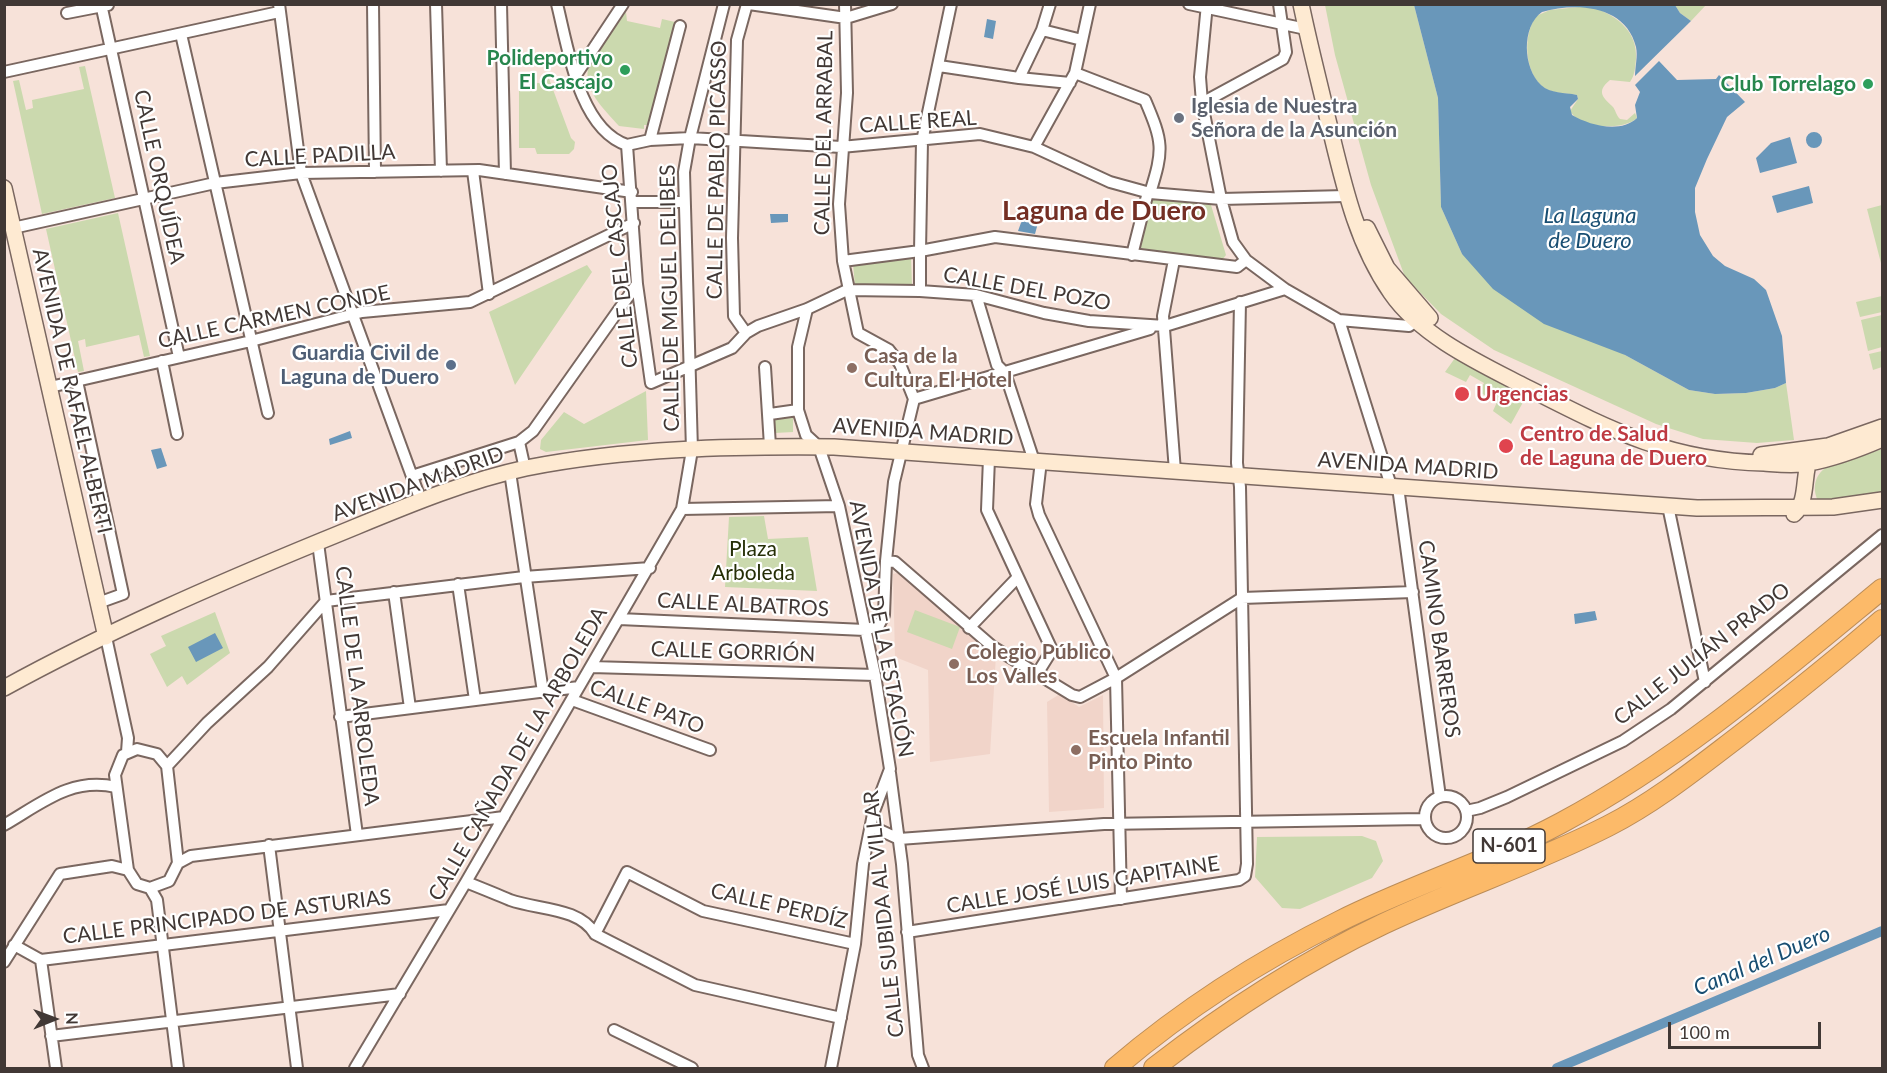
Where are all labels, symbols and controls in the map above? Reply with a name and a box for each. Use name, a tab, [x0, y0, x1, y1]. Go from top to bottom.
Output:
street label: CALLE DEL ARRABAL	[810, 30, 838, 236]
street label: CALLE DE PABLO PICASSO	[702, 40, 732, 300]
place label: Polideportivo El Cascajo	[487, 45, 613, 95]
marker: Polideportivo El Cascajo	[618, 63, 632, 77]
place label: Club Torrelago	[1720, 71, 1856, 97]
marker: Club Torrelago	[1861, 77, 1875, 91]
street label: CALLE ORQUÍDEA	[128, 88, 190, 266]
place label: Iglesia de Nuestra Señora de la Asunción	[1191, 93, 1397, 143]
street label: CALLE REAL	[858, 105, 978, 139]
marker: Iglesia de Nuestra Señora de la Asunción	[1172, 111, 1186, 125]
street label: CALLE PADILLA	[244, 139, 396, 173]
street label: CALLE DEL CASCAJO	[597, 163, 643, 369]
street label: CALLE DE MIGUEL DELIBES	[655, 164, 685, 432]
district label: Laguna de Duero	[1002, 195, 1206, 227]
water label: La Laguna de Duero	[1544, 203, 1636, 254]
street label: AVENIDA DE RAFAEL ALBERTI	[27, 246, 117, 536]
street label: CALLE DEL POZO	[941, 262, 1113, 316]
street label: CALLE CARMEN CONDE	[156, 280, 392, 354]
place label: Guardia Civil de Laguna de Duero	[280, 340, 439, 390]
place label: Casa de la Cultura El Hotel	[864, 343, 1012, 393]
marker: Guardia Civil de Laguna de Duero	[444, 358, 458, 372]
marker: Casa de la Cultura El Hotel	[845, 361, 859, 375]
place label: Urgencias	[1476, 381, 1568, 407]
marker: Urgencias	[1453, 385, 1471, 403]
street label: AVENIDA MADRID	[832, 413, 1014, 451]
place label: Centro de Salud de Laguna de Duero	[1520, 421, 1707, 471]
marker: Centro de Salud de Laguna de Duero	[1497, 437, 1515, 455]
street label: AVENIDA MADRID	[329, 441, 507, 527]
street label: AVENIDA MADRID	[1317, 447, 1499, 485]
street label: AVENIDA DE LA ESTACIÓN	[844, 498, 918, 760]
park label: Plaza Arboleda	[711, 536, 795, 586]
street label: CAMINO BARREROS	[1413, 539, 1465, 739]
street label: CALLE DE LA ARBOLEDA	[330, 565, 384, 807]
street label: CALLE JULIÁN PRADO	[1609, 577, 1795, 731]
street label: CALLE ALBATROS	[656, 588, 830, 622]
street label: CALLE CAÑADA DE LA ARBOLEDA	[423, 603, 613, 905]
street label: CALLE GORRIÓN	[650, 637, 816, 667]
place label: Colegio Público Los Valles	[966, 639, 1111, 689]
marker: Colegio Público Los Valles	[947, 657, 961, 671]
street label: CALLE PATO	[586, 675, 708, 739]
place label: Escuela Infantil Pinto Pinto	[1088, 725, 1230, 775]
marker: Escuela Infantil Pinto Pinto	[1069, 743, 1083, 757]
street label: CALLE SUBIDA AL VILLAR	[858, 789, 910, 1039]
road number: N-601	[1473, 829, 1545, 863]
street label: CALLE JOSÉ LUIS CAPITAINE	[945, 851, 1221, 919]
street label: CALLE PERDÍZ	[708, 878, 850, 934]
street label: CALLE PRINCIPADO DE ASTURIAS	[61, 884, 393, 950]
water label: Canal del Duero	[1690, 920, 1834, 1002]
north arrow	[24, 989, 84, 1049]
scale bar	[1671, 1010, 1824, 1048]
text: N	[63, 1012, 82, 1025]
text: 100 m	[1679, 1021, 1730, 1043]

